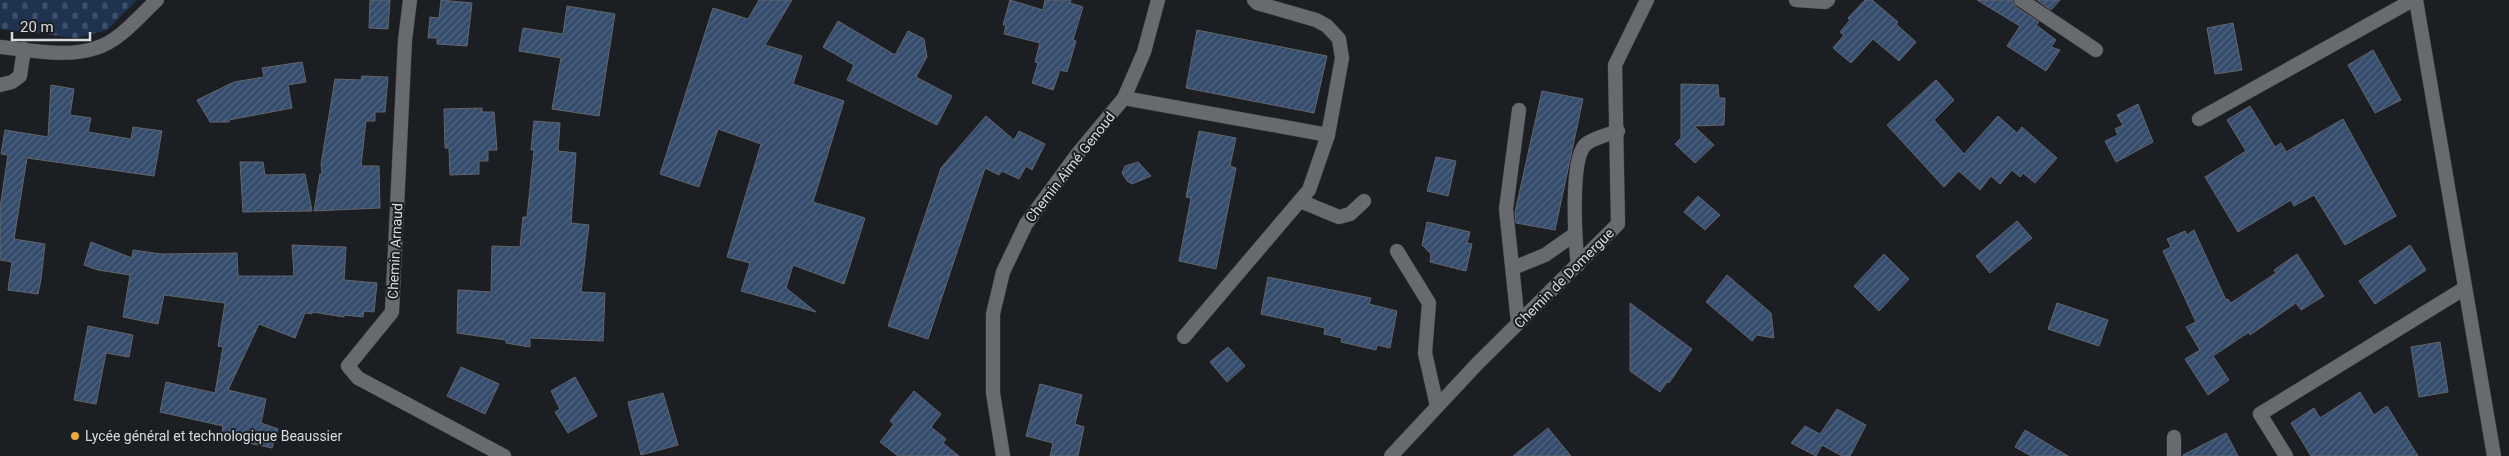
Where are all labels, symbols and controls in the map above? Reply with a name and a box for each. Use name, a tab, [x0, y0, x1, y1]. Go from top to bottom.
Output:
scale bar	[12, 10, 90, 42]
text: 20 m	[20, 18, 54, 36]
street label: Chemin Aimé Genoud	[1022, 109, 1118, 225]
street label: Chemin Arnaud	[384, 203, 406, 299]
street label: Chemin de Domergue	[1511, 225, 1617, 331]
place label: Lycée général et technologique Beaussier	[85, 428, 342, 444]
marker: Lycée général et technologique Beaussier	[69, 430, 81, 442]

